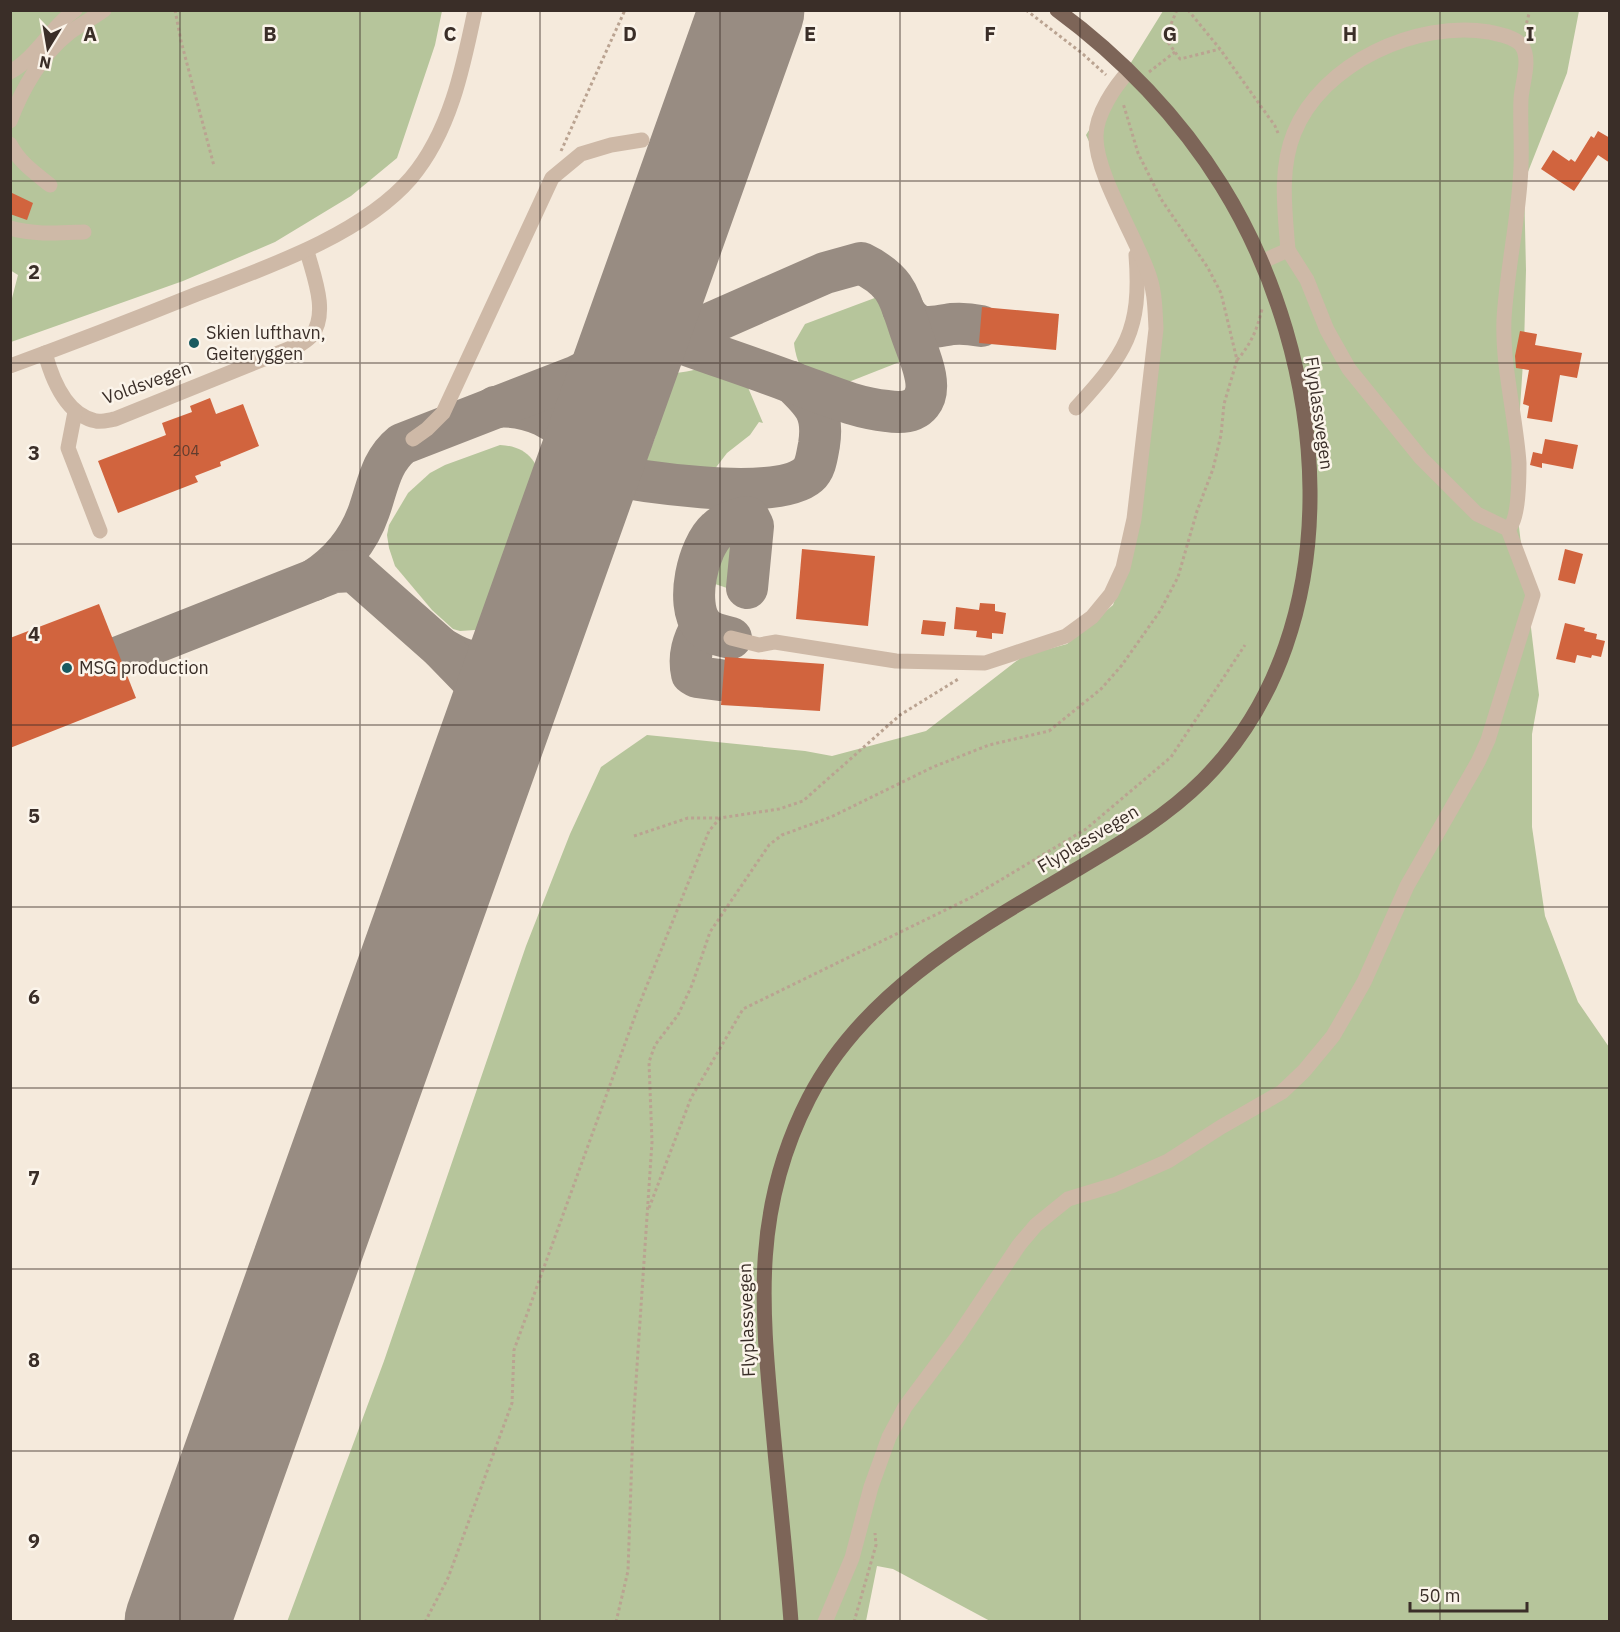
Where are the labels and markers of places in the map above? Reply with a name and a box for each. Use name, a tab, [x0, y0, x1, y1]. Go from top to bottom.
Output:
place label: Skien lufthavn, Geiteryggen	[206, 321, 326, 365]
marker: Skien lufthavn, Geiteryggen	[187, 336, 201, 350]
place label: MSG production	[79, 656, 209, 679]
marker: MSG production	[60, 661, 74, 675]

